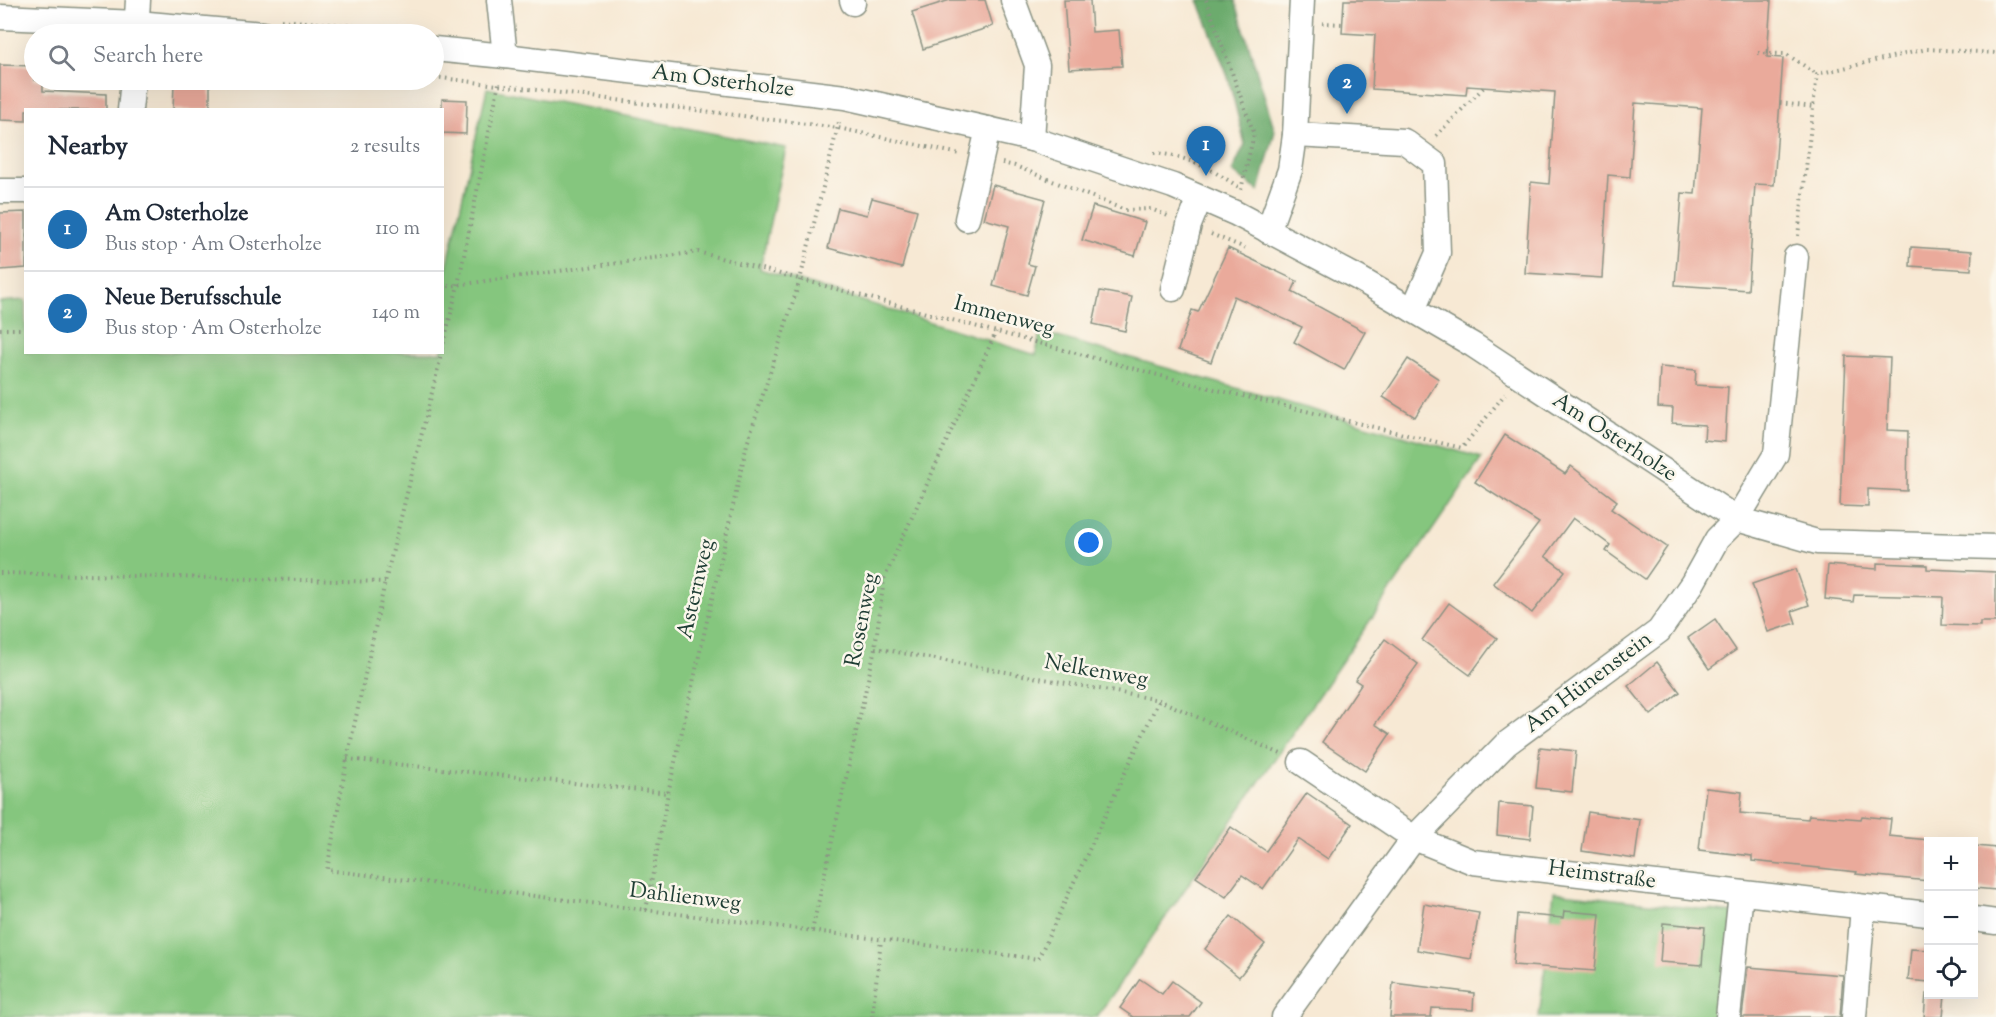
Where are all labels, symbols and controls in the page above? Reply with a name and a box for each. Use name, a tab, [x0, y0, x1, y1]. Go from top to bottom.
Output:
search box	[24, 24, 444, 90]
icon: search	[45, 41, 78, 74]
text: Search here	[93, 41, 203, 73]
street label: Am Osterholze	[650, 57, 796, 107]
pin: 2	[1328, 64, 1366, 114]
pin: 1	[1186, 126, 1226, 176]
text: Nearby	[48, 129, 128, 166]
text: 2 results	[350, 133, 420, 162]
text: Am Osterholze	[105, 199, 248, 231]
text: 1	[64, 215, 71, 244]
text: 110 m	[375, 215, 420, 244]
text: Bus stop · Am Osterholze	[105, 231, 322, 260]
text: Neue Berufsschule	[105, 283, 281, 315]
street label: Immenweg	[950, 288, 1058, 346]
text: 2	[63, 299, 72, 328]
text: 140 m	[372, 299, 420, 328]
text: Bus stop · Am Osterholze	[105, 315, 322, 344]
street label: Am Osterholze	[1545, 386, 1683, 490]
your location	[1074, 528, 1103, 557]
street label: Asternweg	[670, 536, 724, 642]
street label: Rosenweg	[838, 570, 888, 670]
street label: Am Hünenstein	[1518, 624, 1660, 742]
street label: Nelkenweg	[1042, 647, 1151, 697]
map controls	[1924, 837, 1978, 999]
button: +	[1924, 837, 1978, 891]
street label: Heimstraße	[1546, 854, 1658, 898]
street label: Dahlienweg	[627, 875, 743, 921]
button: −	[1924, 891, 1978, 945]
button: locate	[1924, 945, 1978, 999]

